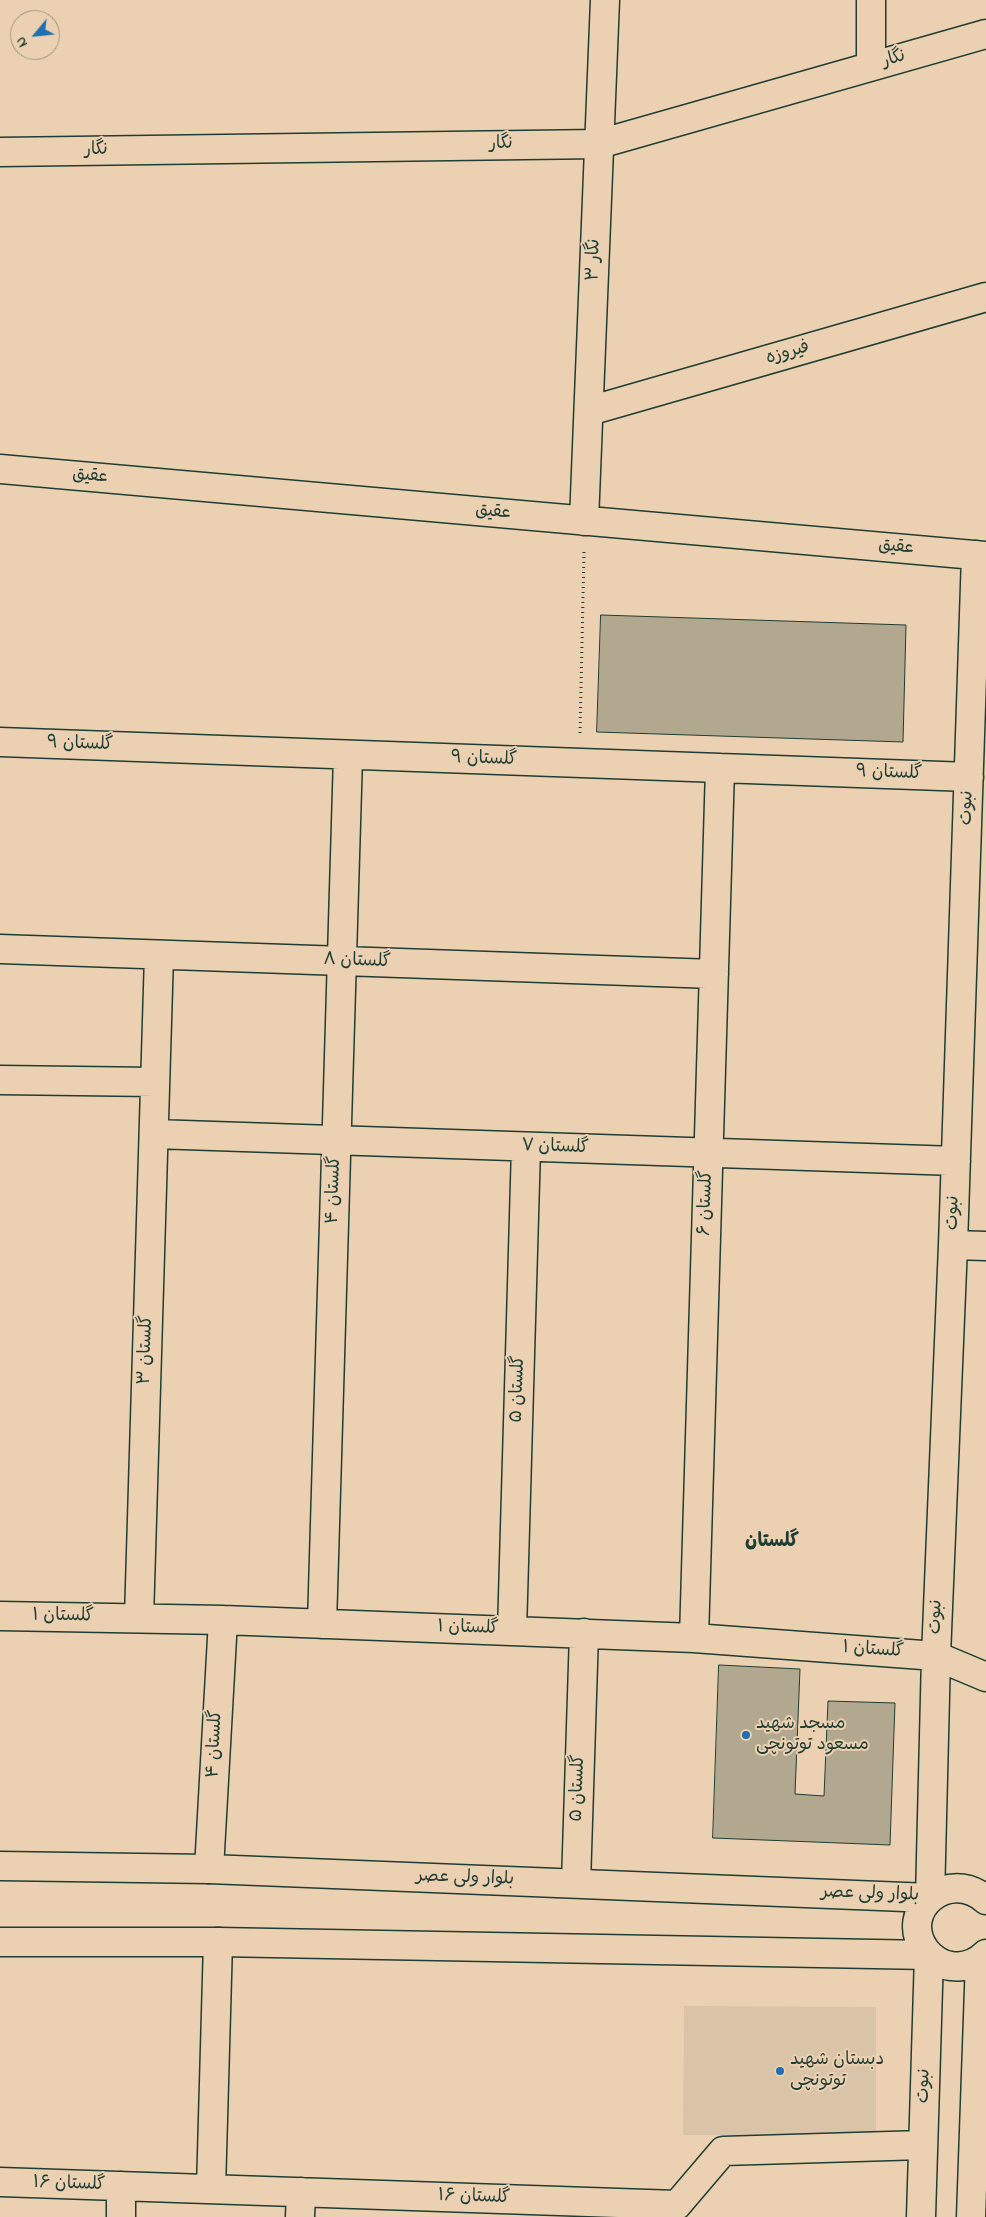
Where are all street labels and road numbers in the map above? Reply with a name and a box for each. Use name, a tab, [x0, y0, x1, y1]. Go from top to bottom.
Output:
street label: نگار	[880, 46, 908, 74]
street label: نگار	[489, 134, 513, 156]
street label: نگار	[84, 140, 108, 162]
street label: نگار ۳	[583, 238, 607, 282]
street label: فیروزه	[764, 337, 812, 371]
street label: عقیق	[71, 465, 109, 489]
street label: عقیق	[474, 501, 512, 525]
street label: عقیق	[877, 536, 915, 560]
street label: گلستان ۹	[47, 733, 113, 757]
street label: گلستان ۹	[451, 748, 517, 772]
street label: گلستان ۹	[856, 762, 922, 786]
street label: نبوت	[957, 790, 979, 826]
street label: گلستان ۸	[323, 950, 391, 974]
street label: گلستان ۷	[521, 1136, 589, 1160]
street label: گلستان ۴	[323, 1155, 347, 1225]
street label: گلستان ۶	[695, 1170, 719, 1236]
street label: نبوت	[943, 1195, 965, 1231]
street label: گلستان ۳	[135, 1315, 159, 1385]
street label: گلستان ۵	[507, 1355, 531, 1423]
street label: نبوت	[926, 1599, 948, 1635]
street label: گلستان ۱	[32, 1606, 94, 1628]
street label: گلستان ۱	[437, 1617, 499, 1641]
street label: گلستان ۱	[842, 1638, 904, 1664]
street label: گلستان ۴	[203, 1709, 229, 1779]
street label: گلستان ۵	[567, 1754, 591, 1822]
street label: بلوار ولی عصر	[416, 1866, 514, 1892]
street label: بلوار ولی عصر	[821, 1882, 919, 1908]
street label: نبوت	[914, 2068, 936, 2104]
street label: گلستان ۱۶	[33, 2173, 105, 2197]
street label: گلستان ۱۶	[438, 2186, 510, 2210]

